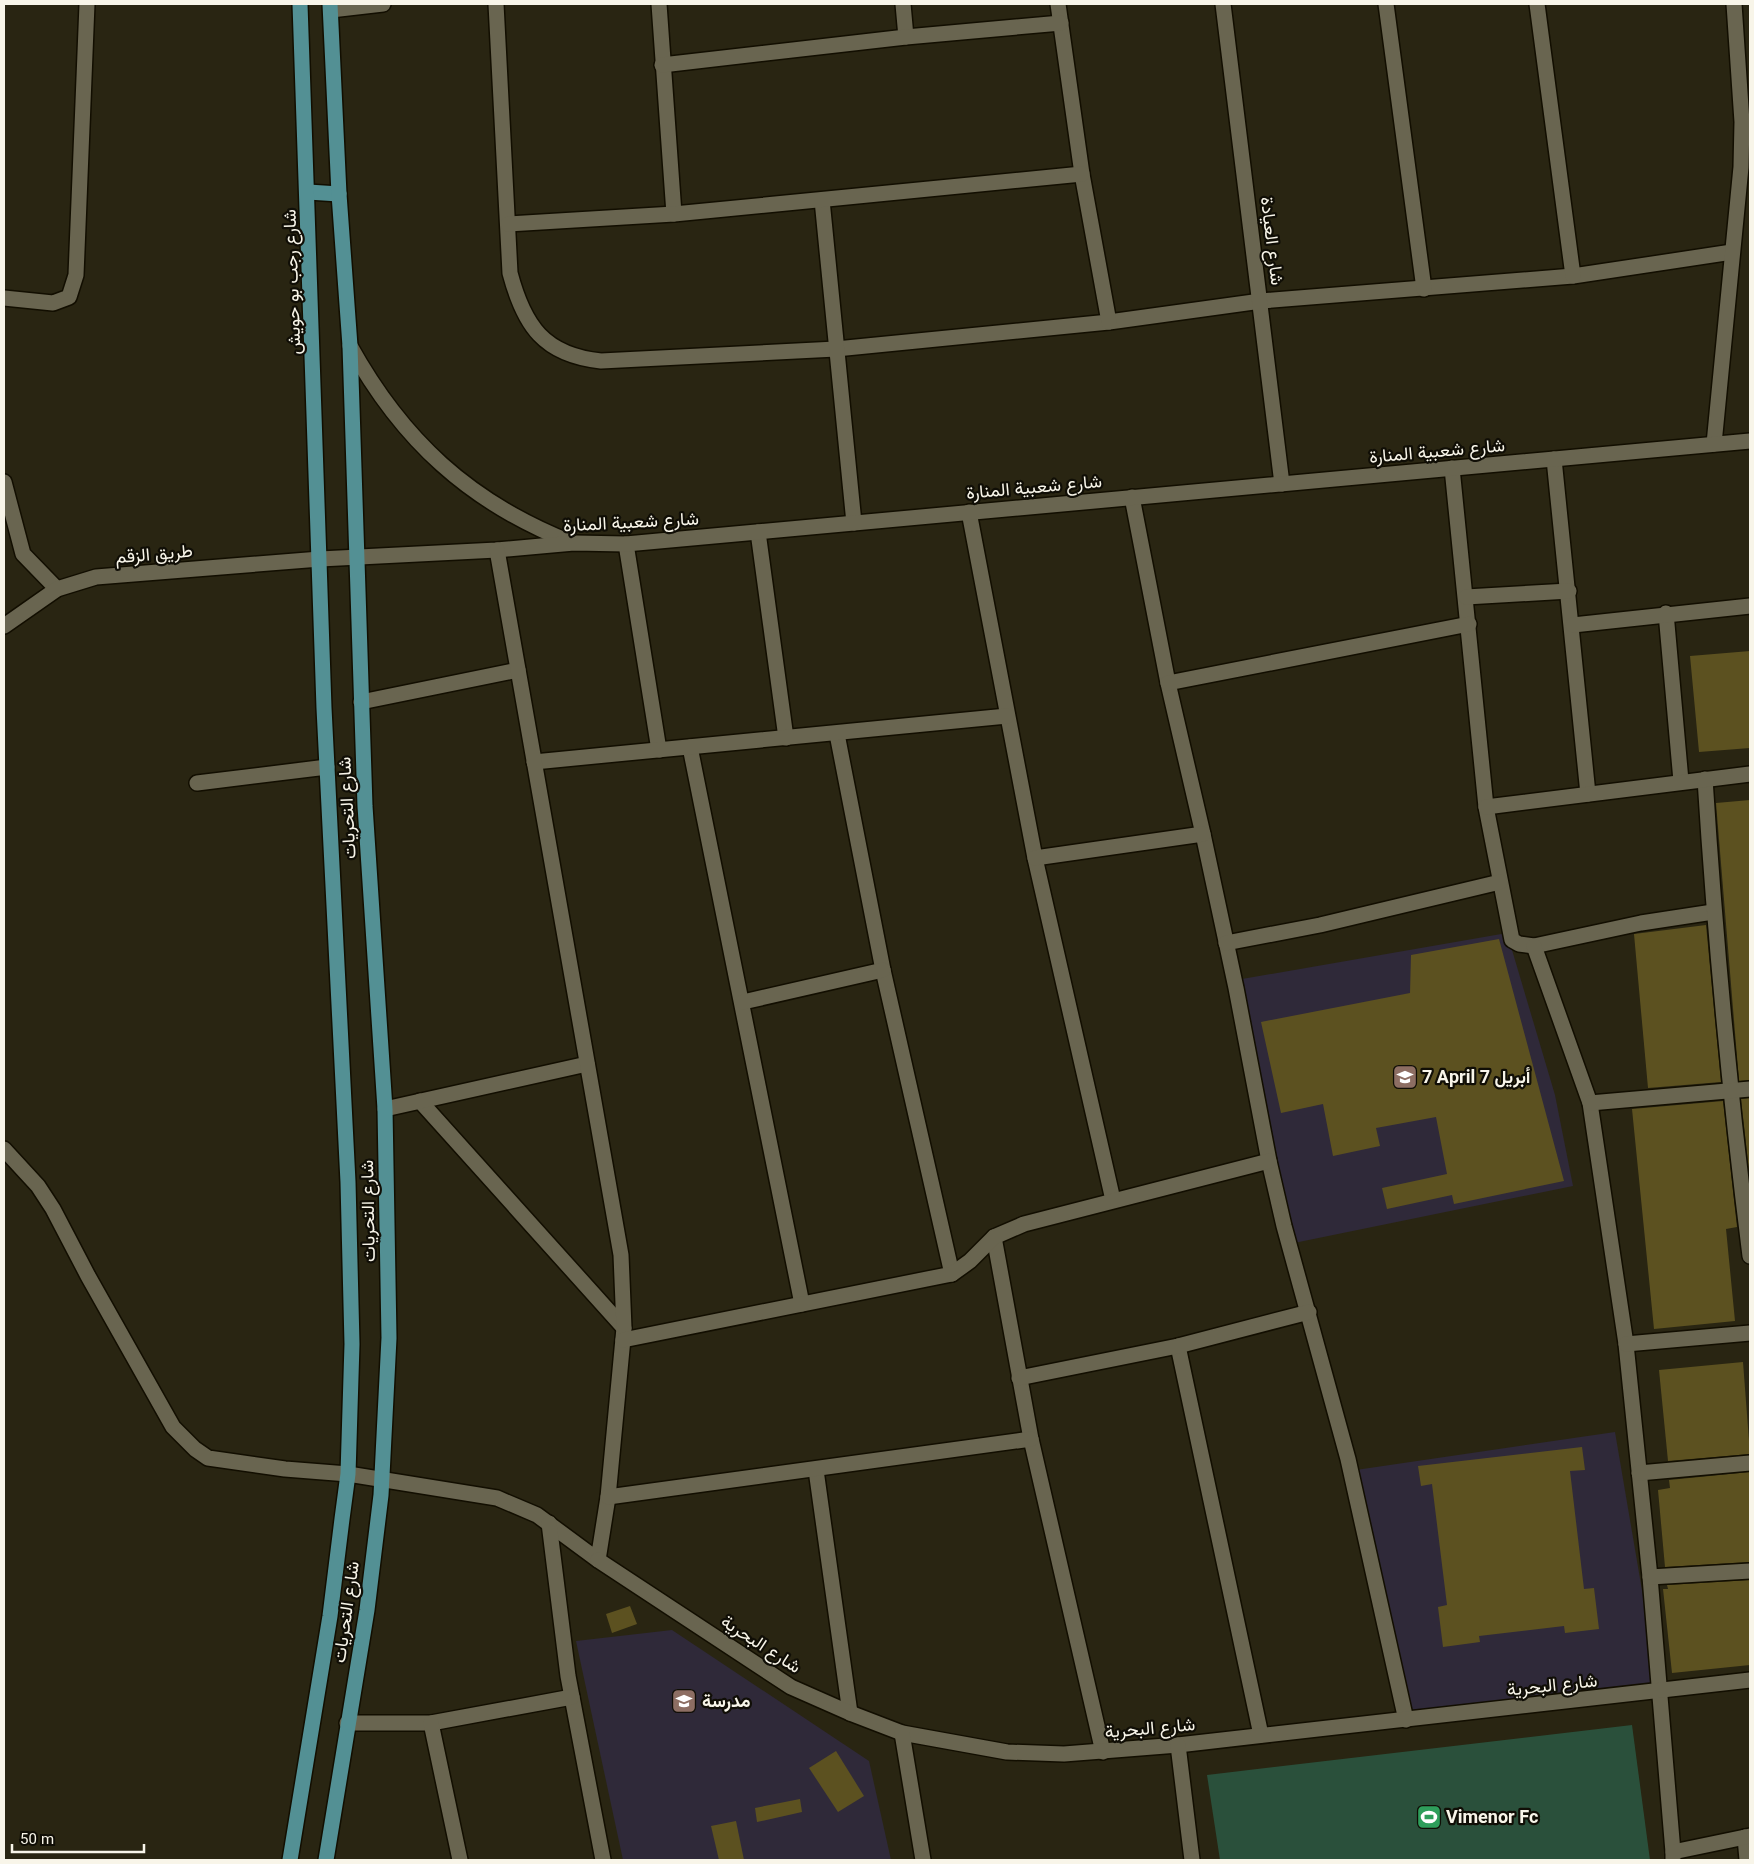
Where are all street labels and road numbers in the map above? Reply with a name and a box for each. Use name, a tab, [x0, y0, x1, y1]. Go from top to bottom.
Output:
street label: شارع العيادة	[1251, 195, 1289, 287]
street label: شارع رجب بو حويش	[277, 209, 311, 355]
street label: شارع شعبية المنارة	[1368, 433, 1506, 473]
street label: شارع شعبية المنارة	[965, 469, 1103, 509]
street label: شارع شعبية المنارة	[562, 506, 700, 542]
street label: طريق الزقم	[114, 539, 194, 573]
street label: شارع التحريات	[332, 756, 366, 860]
street label: شارع التحريات	[355, 1160, 385, 1262]
street label: شارع التحريات	[327, 1560, 369, 1665]
street label: شارع البحرية	[714, 1609, 806, 1682]
street label: شارع البحرية	[1506, 1668, 1599, 1706]
street label: شارع البحرية	[1104, 1712, 1197, 1748]

